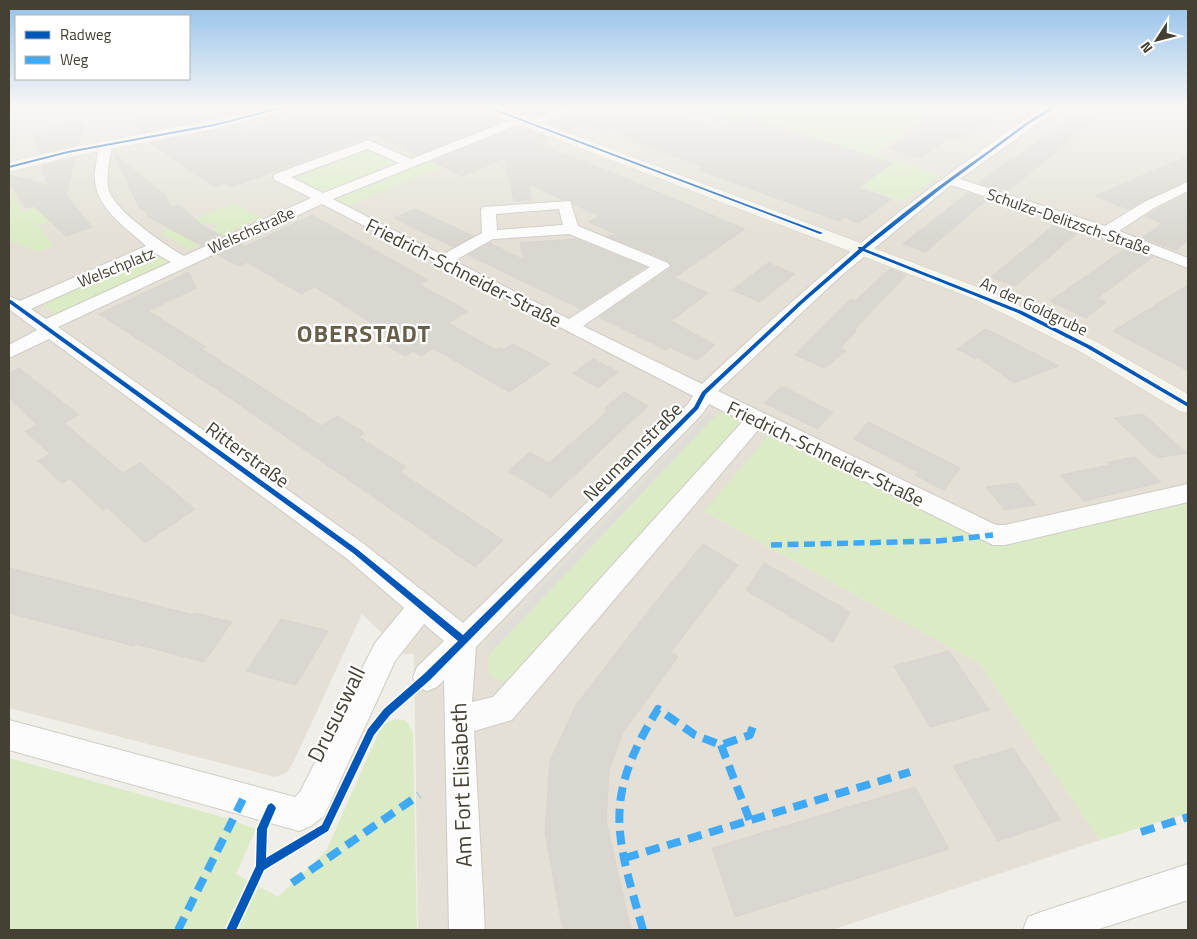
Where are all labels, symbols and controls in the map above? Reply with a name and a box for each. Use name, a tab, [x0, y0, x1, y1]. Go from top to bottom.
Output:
legend	[15, 15, 190, 80]
north arrow	[1132, 15, 1182, 65]
text: Radweg	[60, 23, 112, 46]
text: N	[1135, 38, 1157, 58]
text: Weg	[60, 48, 89, 71]
street label: Schulze-Delitzsch-Straße	[984, 182, 1154, 260]
street label: Welschstraße	[204, 200, 298, 260]
street label: Friedrich-Schneider-Straße	[361, 210, 567, 334]
street label: Welschplatz	[74, 241, 158, 293]
street label: An der Goldgrube	[976, 271, 1092, 341]
district label: OBERSTADT	[297, 315, 431, 351]
street label: Friedrich-Schneider-Straße	[722, 393, 930, 513]
street label: Neumannstraße	[576, 395, 688, 507]
street label: Ritterstraße	[200, 414, 296, 494]
street label: Drususwall	[298, 660, 374, 768]
street label: Am Fort Elisabeth	[441, 702, 481, 868]

